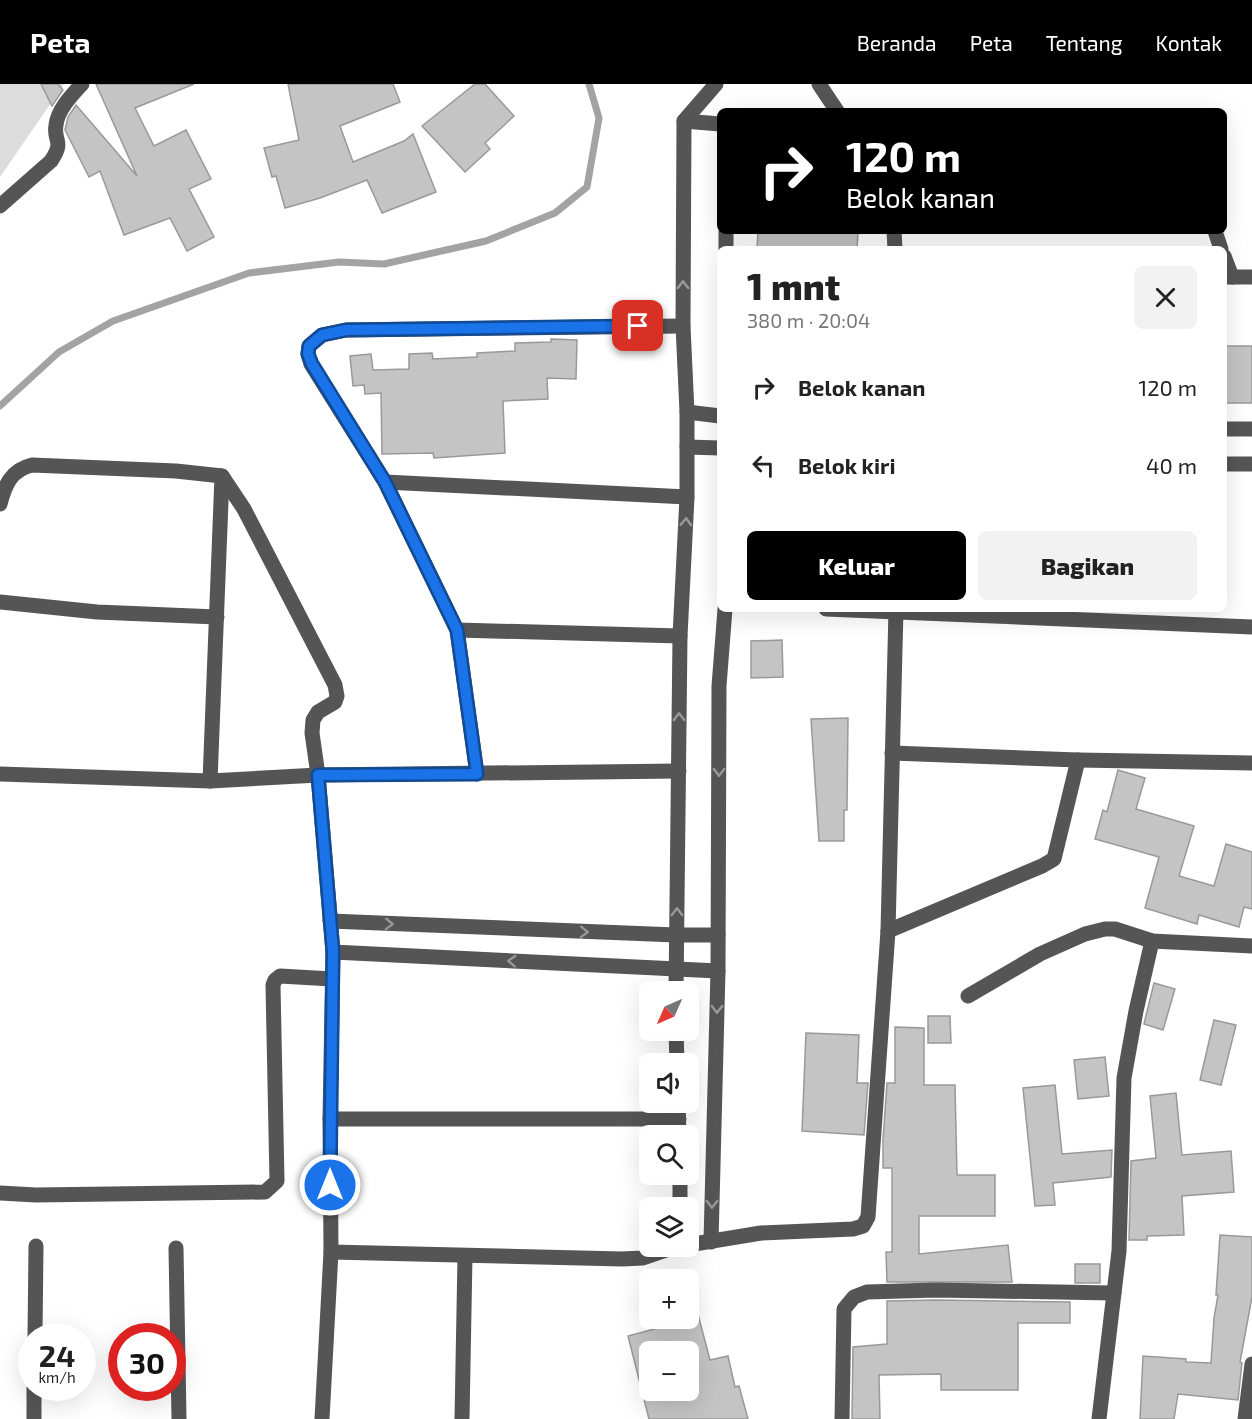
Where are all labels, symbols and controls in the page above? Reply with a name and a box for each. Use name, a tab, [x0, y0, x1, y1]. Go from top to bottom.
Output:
text: Peta	[30, 25, 90, 59]
text: Beranda	[857, 30, 937, 55]
text: Peta	[970, 30, 1013, 55]
text: Tentang	[1046, 30, 1123, 55]
text: Kontak	[1156, 30, 1222, 55]
text: 120 m	[846, 130, 961, 180]
icon: right	[747, 132, 825, 210]
text: Belok kanan	[846, 181, 995, 213]
text: 1 mnt	[747, 264, 840, 307]
button: close	[1134, 266, 1197, 329]
one-way arrow	[677, 281, 689, 290]
pin	[612, 300, 663, 351]
text: 380 m · 20:04	[747, 308, 870, 332]
icon: arrive	[621, 309, 654, 342]
icon: right	[747, 371, 780, 404]
text: Belok kanan	[798, 374, 925, 400]
text: 120 m	[1138, 374, 1197, 400]
icon: left	[747, 449, 780, 482]
text: Belok kiri	[798, 452, 895, 478]
text: 40 m	[1146, 452, 1197, 478]
one-way arrow	[679, 518, 692, 527]
button: Keluar	[747, 531, 966, 600]
button: Bagikan	[978, 531, 1197, 600]
one-way arrow	[673, 713, 685, 722]
one-way arrow	[713, 768, 725, 777]
one-way arrow	[671, 908, 683, 917]
one-way arrow	[384, 917, 393, 930]
one-way arrow	[579, 925, 588, 938]
one-way arrow	[508, 954, 517, 967]
north arrow	[639, 981, 699, 1041]
map controls	[639, 981, 699, 1401]
one-way arrow	[710, 1005, 723, 1014]
button: sound	[639, 1053, 699, 1113]
button: search	[639, 1125, 699, 1185]
position arrow	[298, 1153, 362, 1217]
button: layers	[639, 1197, 699, 1257]
one-way arrow	[705, 1200, 718, 1209]
button: +	[639, 1269, 699, 1329]
speed limit sign: 30	[108, 1323, 186, 1401]
text: 24	[39, 1337, 75, 1373]
button: −	[639, 1341, 699, 1401]
text: km/h	[38, 1368, 76, 1386]

